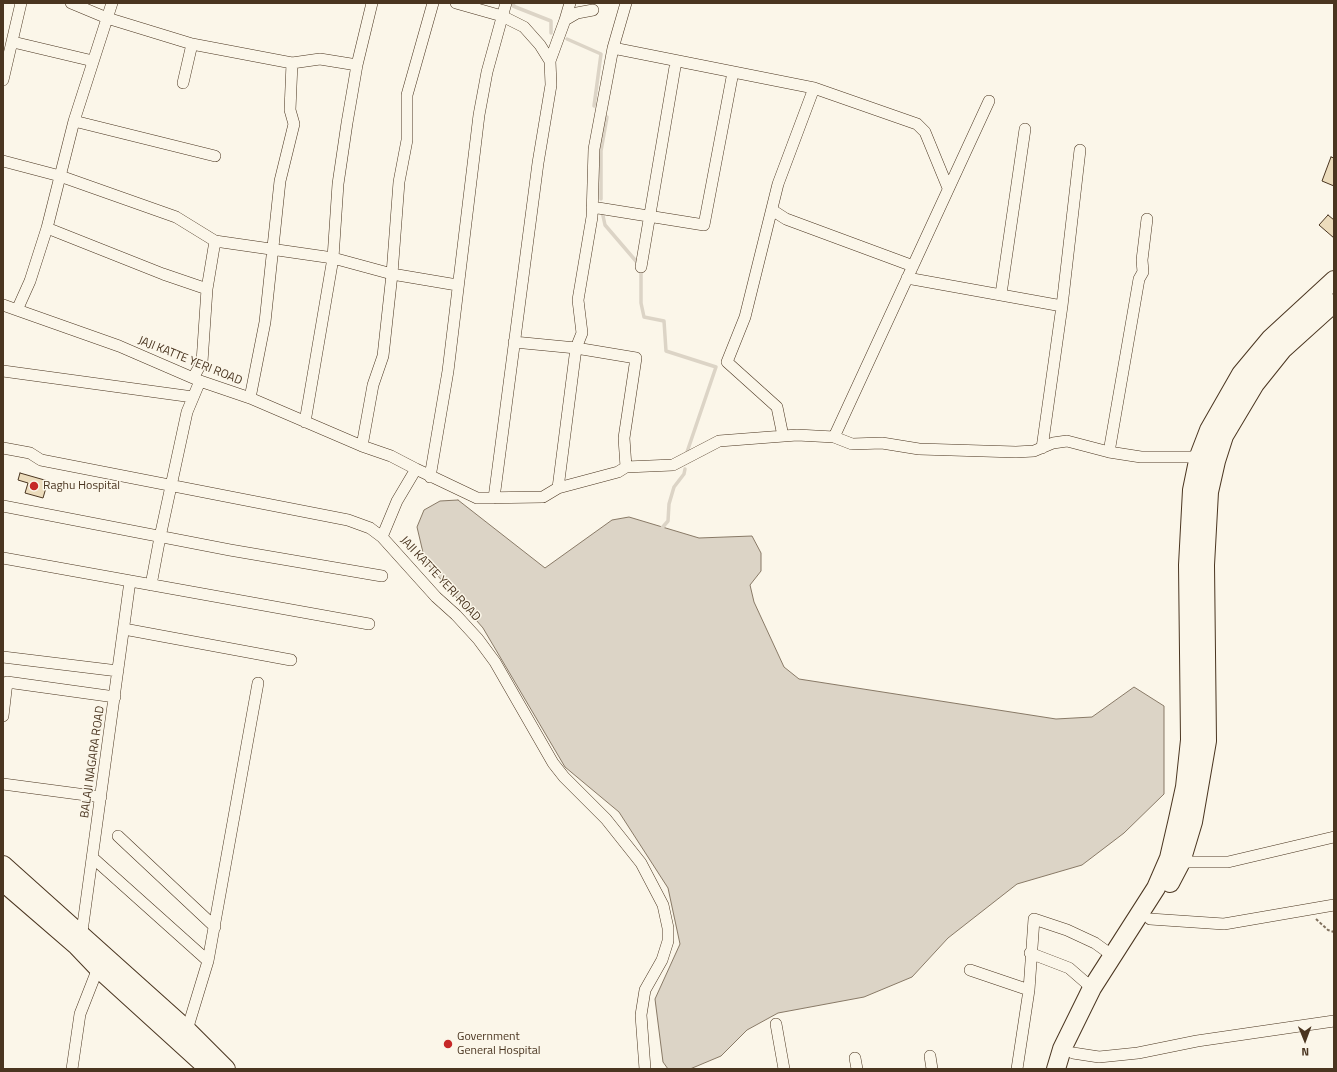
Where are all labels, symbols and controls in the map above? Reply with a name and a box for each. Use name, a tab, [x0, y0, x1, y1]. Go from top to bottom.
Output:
street label: JAJI KATTE YERI ROAD	[136, 334, 244, 388]
place label: Raghu Hospital	[43, 479, 120, 493]
marker: Raghu Hospital	[28, 480, 40, 492]
street label: JAJI KATTE YERI ROAD	[397, 533, 483, 625]
street label: BALAJI NAGARA ROAD	[78, 705, 108, 819]
north arrow	[1285, 1020, 1325, 1060]
place label: Government General Hospital	[457, 1030, 540, 1058]
marker: Government General Hospital	[442, 1038, 454, 1050]
text: N	[1301, 1044, 1309, 1060]

